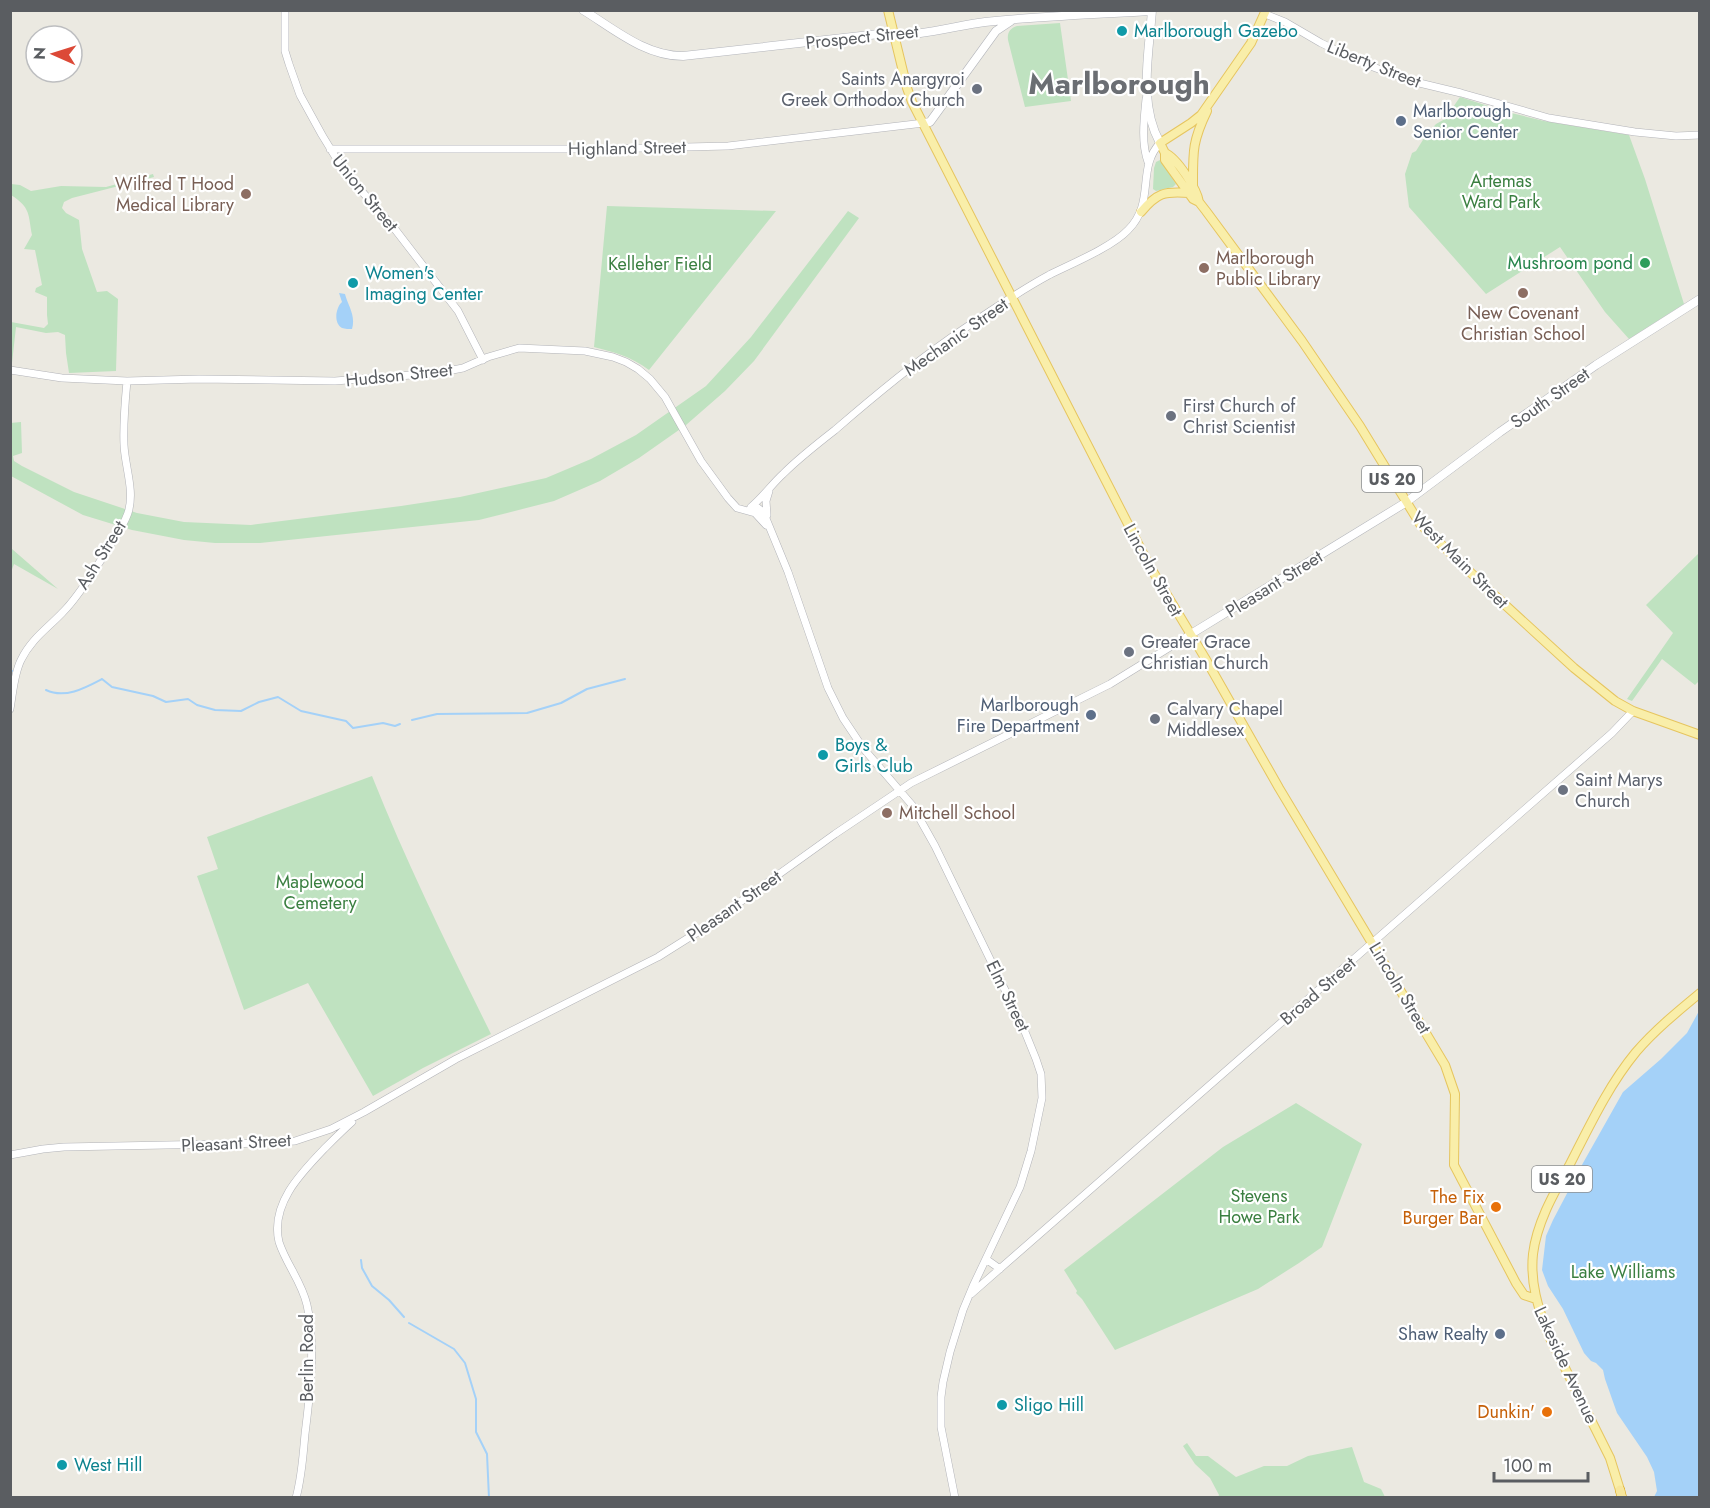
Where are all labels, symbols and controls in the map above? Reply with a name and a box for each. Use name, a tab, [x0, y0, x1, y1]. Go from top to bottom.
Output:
street label: Prospect Street	[804, 18, 920, 56]
place label: Marlborough Gazebo	[1134, 18, 1298, 44]
north arrow	[24, 24, 84, 84]
marker: Marlborough Gazebo	[1115, 24, 1129, 38]
street label: Liberty Street	[1323, 33, 1425, 95]
text: N	[28, 46, 51, 60]
district label: Marlborough	[1028, 62, 1210, 105]
place label: Saints Anargyroi Greek Orthodox Church	[781, 66, 965, 113]
marker: Saints Anargyroi Greek Orthodox Church	[970, 82, 984, 96]
place label: Marlborough Senior Center	[1413, 98, 1519, 145]
marker: Marlborough Senior Center	[1394, 114, 1408, 128]
street label: Highland Street	[568, 134, 687, 162]
street label: Union Street	[326, 149, 405, 238]
park label: Artemas Ward Park	[1462, 168, 1540, 215]
place label: Wilfred T Hood Medical Library	[115, 171, 234, 218]
marker: Wilfred T Hood Medical Library	[239, 187, 253, 201]
place label: Marlborough Public Library	[1216, 245, 1321, 292]
place label: Mushroom pond	[1507, 250, 1633, 276]
park label: Kelleher Field	[608, 251, 712, 277]
marker: Mushroom pond	[1638, 256, 1652, 270]
place label: Women's Imaging Center	[365, 260, 484, 307]
marker: Marlborough Public Library	[1197, 261, 1211, 275]
marker: Women's Imaging Center	[346, 276, 360, 290]
marker: New Covenant Christian School	[1516, 286, 1530, 300]
street label: Mechanic Street	[899, 291, 1014, 383]
place label: New Covenant Christian School	[1461, 300, 1585, 347]
street label: Hudson Street	[344, 356, 454, 394]
street label: South Street	[1505, 361, 1595, 435]
place label: First Church of Christ Scientist	[1183, 393, 1296, 440]
marker: First Church of Christ Scientist	[1164, 409, 1178, 423]
road number: US 20	[1362, 466, 1422, 492]
street label: West Main Street	[1405, 505, 1515, 615]
street label: Ash Street	[70, 515, 133, 595]
street label: Lincoln Street	[1117, 519, 1190, 622]
street label: Pleasant Street	[1220, 543, 1328, 624]
place label: Greater Grace Christian Church	[1141, 629, 1269, 676]
marker: Greater Grace Christian Church	[1122, 645, 1136, 659]
place label: Marlborough Fire Department	[957, 692, 1080, 739]
place label: Calvary Chapel Middlesex	[1167, 696, 1283, 743]
marker: Marlborough Fire Department	[1084, 708, 1098, 722]
marker: Calvary Chapel Middlesex	[1148, 712, 1162, 726]
place label: Boys & Girls Club	[835, 732, 913, 779]
marker: Boys & Girls Club	[816, 748, 830, 762]
place label: Saint Marys Church	[1575, 767, 1663, 814]
marker: Saint Marys Church	[1556, 783, 1570, 797]
place label: Mitchell School	[899, 800, 1015, 826]
marker: Mitchell School	[880, 806, 894, 820]
street label: Pleasant Street	[682, 863, 787, 948]
park label: Maplewood Cemetery	[276, 869, 364, 916]
street label: Lincoln Street	[1362, 937, 1438, 1039]
street label: Broad Street	[1274, 950, 1362, 1031]
street label: Elm Street	[980, 956, 1037, 1037]
street label: Pleasant Street	[180, 1127, 292, 1159]
road number: US 20	[1532, 1166, 1592, 1192]
park label: Stevens Howe Park	[1218, 1183, 1300, 1230]
place label: The Fix Burger Bar	[1403, 1184, 1485, 1231]
marker: The Fix Burger Bar	[1489, 1200, 1503, 1214]
park label: Lake Williams	[1571, 1259, 1675, 1285]
street label: Lakeside Avenue	[1527, 1302, 1605, 1428]
street label: Berlin Road	[294, 1314, 320, 1402]
place label: Shaw Realty	[1398, 1321, 1488, 1347]
marker: Shaw Realty	[1493, 1327, 1507, 1341]
place label: Sligo Hill	[1014, 1392, 1084, 1418]
marker: Sligo Hill	[995, 1398, 1009, 1412]
place label: Dunkin'	[1477, 1399, 1535, 1425]
marker: Dunkin'	[1540, 1405, 1554, 1419]
scale bar	[1494, 1445, 1588, 1483]
place label: West Hill	[74, 1452, 142, 1478]
text: 100 m	[1503, 1453, 1552, 1479]
marker: West Hill	[55, 1458, 69, 1472]

